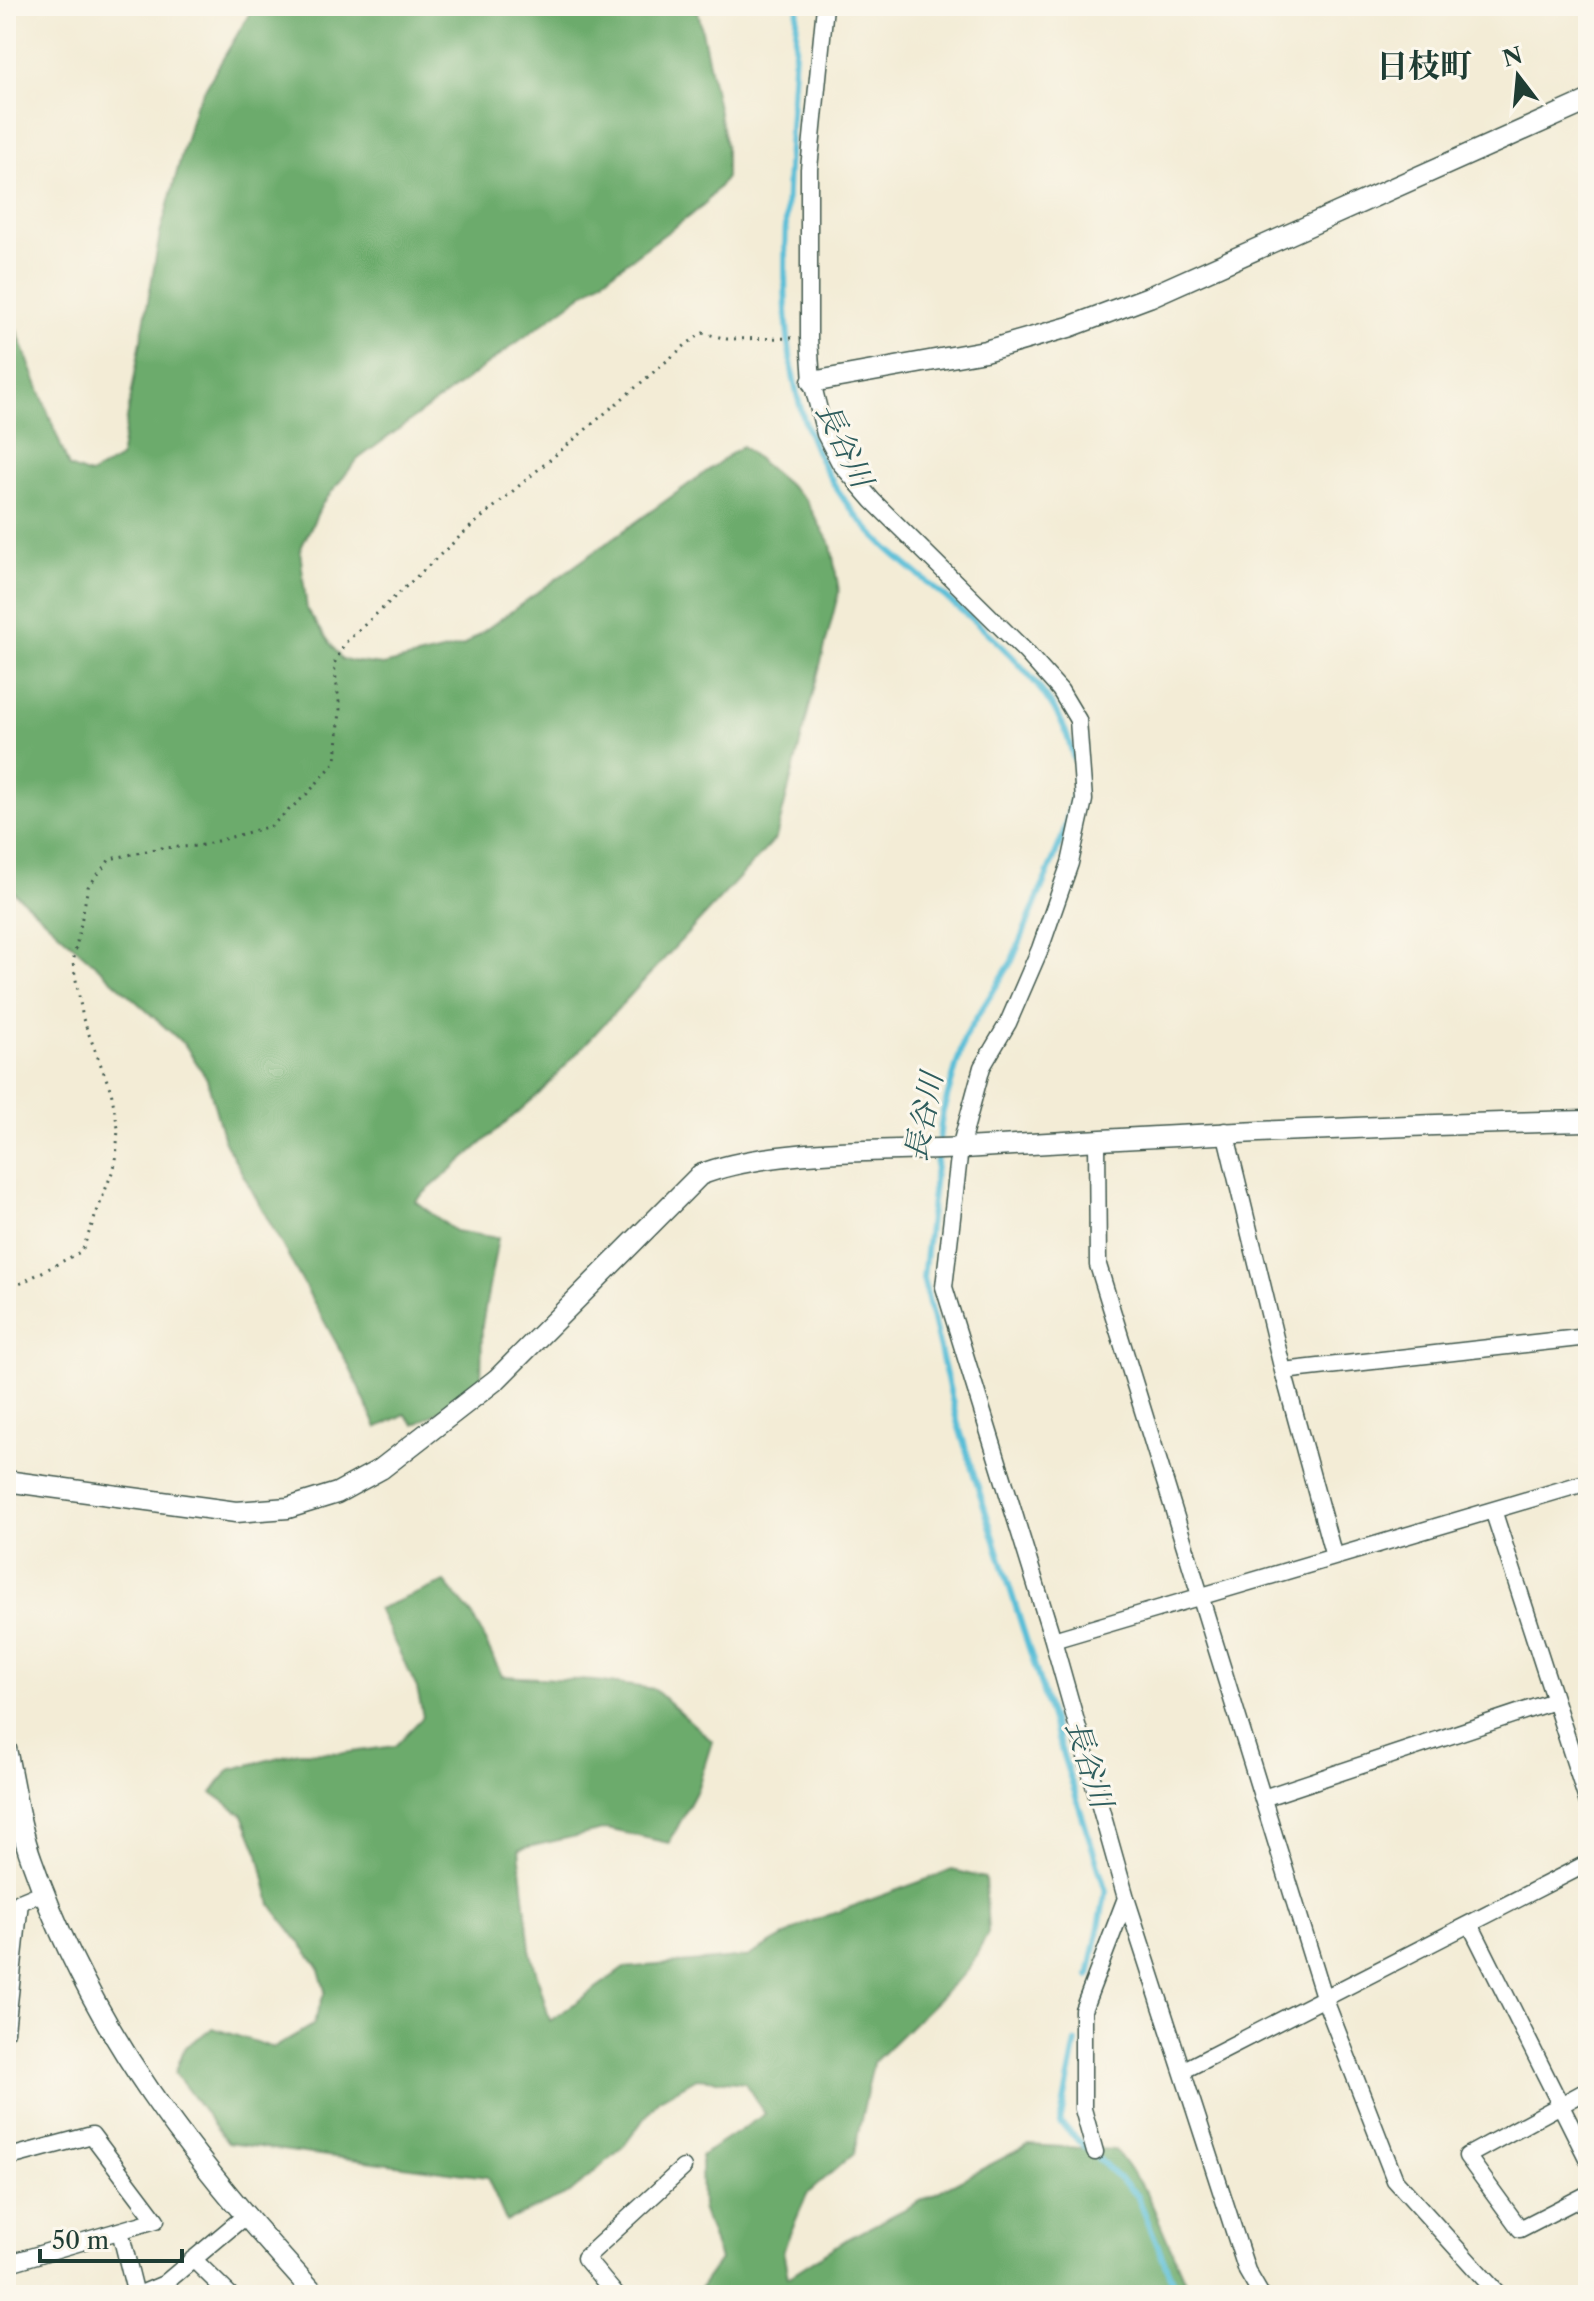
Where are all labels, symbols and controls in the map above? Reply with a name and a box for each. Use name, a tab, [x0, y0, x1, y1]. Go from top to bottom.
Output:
north arrow	[1478, 36, 1558, 116]
text: N	[1500, 42, 1526, 73]
district label: 日枝町	[1376, 46, 1472, 85]
water label: 長谷川	[808, 396, 882, 496]
water label: 長谷川	[897, 1066, 951, 1165]
water label: 長谷川	[1058, 1715, 1122, 1815]
scale bar	[40, 2213, 182, 2263]
text: 50 m	[52, 2226, 109, 2255]

